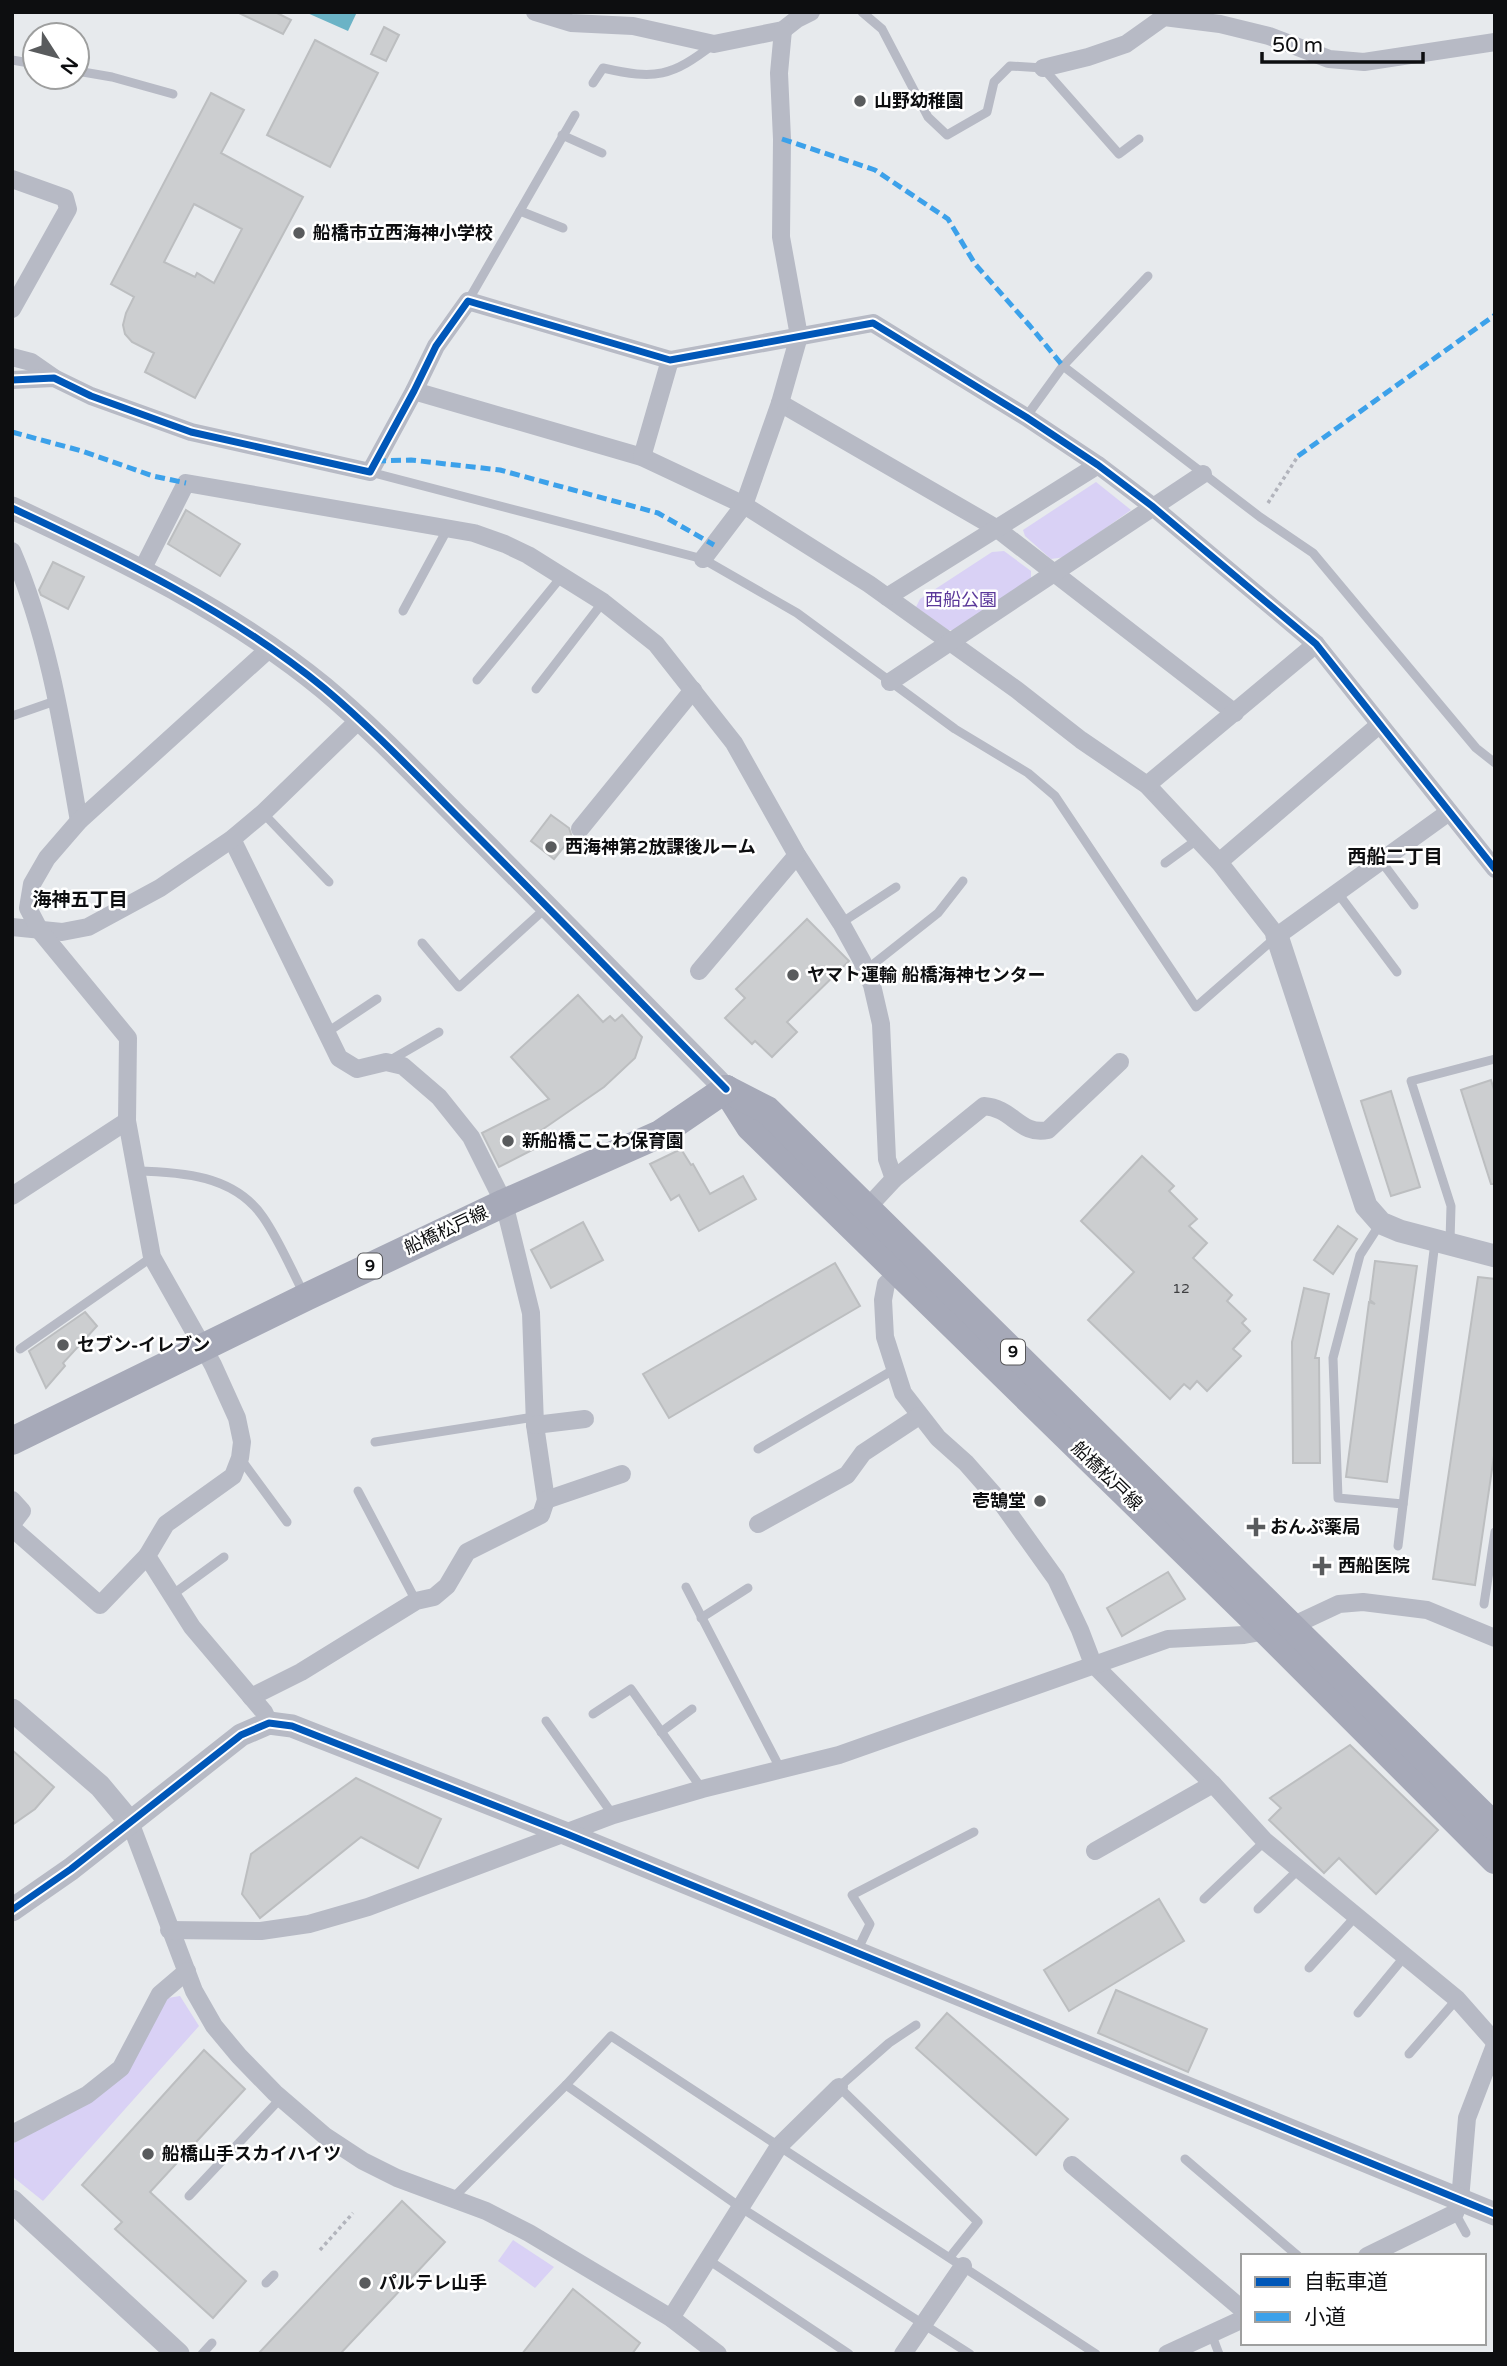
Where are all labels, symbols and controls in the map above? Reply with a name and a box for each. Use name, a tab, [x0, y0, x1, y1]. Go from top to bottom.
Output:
north arrow	[21, 21, 91, 91]
scale bar	[1262, 21, 1423, 65]
text: 50 m	[1272, 33, 1323, 58]
text: N	[56, 53, 82, 78]
place label: 山野幼稚園	[874, 90, 964, 112]
marker: 山野幼稚園	[852, 93, 868, 109]
place label: 船橋市立西海神小学校	[313, 222, 493, 244]
marker: 船橋市立西海神小学校	[291, 225, 307, 241]
park label: 西船公園	[925, 589, 997, 611]
place label: 西海神第2放課後ルーム	[565, 836, 756, 858]
marker: 西海神第2放課後ルーム	[543, 839, 559, 855]
district label: 西船二丁目	[1347, 846, 1443, 868]
district label: 海神五丁目	[32, 889, 128, 911]
place label: ヤマト運輸 船橋海神センター	[807, 964, 1046, 986]
marker: ヤマト運輸 船橋海神センター	[785, 967, 801, 983]
place label: 新船橋ここわ保育園	[522, 1130, 684, 1152]
marker: 新船橋ここわ保育園	[500, 1133, 516, 1149]
street label: 船橋松戸線	[401, 1201, 491, 1259]
road number: 9	[358, 1254, 382, 1278]
house number: 12	[1172, 1280, 1190, 1297]
place label: セブン-イレブン	[77, 1334, 210, 1356]
marker: セブン-イレブン	[55, 1337, 71, 1353]
road number: 9	[1001, 1340, 1025, 1364]
street label: 船橋松戸線	[1067, 1437, 1147, 1515]
place label: 壱鵠堂	[972, 1490, 1026, 1512]
marker: 壱鵠堂	[1032, 1493, 1048, 1509]
place label: おんぷ薬局	[1270, 1516, 1360, 1538]
marker: おんぷ薬局	[1248, 1519, 1264, 1535]
place label: 西船医院	[1338, 1555, 1410, 1577]
marker: 西船医院	[1312, 1556, 1332, 1576]
place label: 船橋山手スカイハイツ	[162, 2143, 341, 2165]
marker: 船橋山手スカイハイツ	[140, 2146, 156, 2162]
legend	[1241, 2254, 1486, 2345]
text: 自転車道	[1304, 2270, 1388, 2295]
place label: パルテレ山手	[379, 2272, 487, 2294]
marker: パルテレ山手	[357, 2275, 373, 2291]
text: 小道	[1304, 2305, 1346, 2330]

